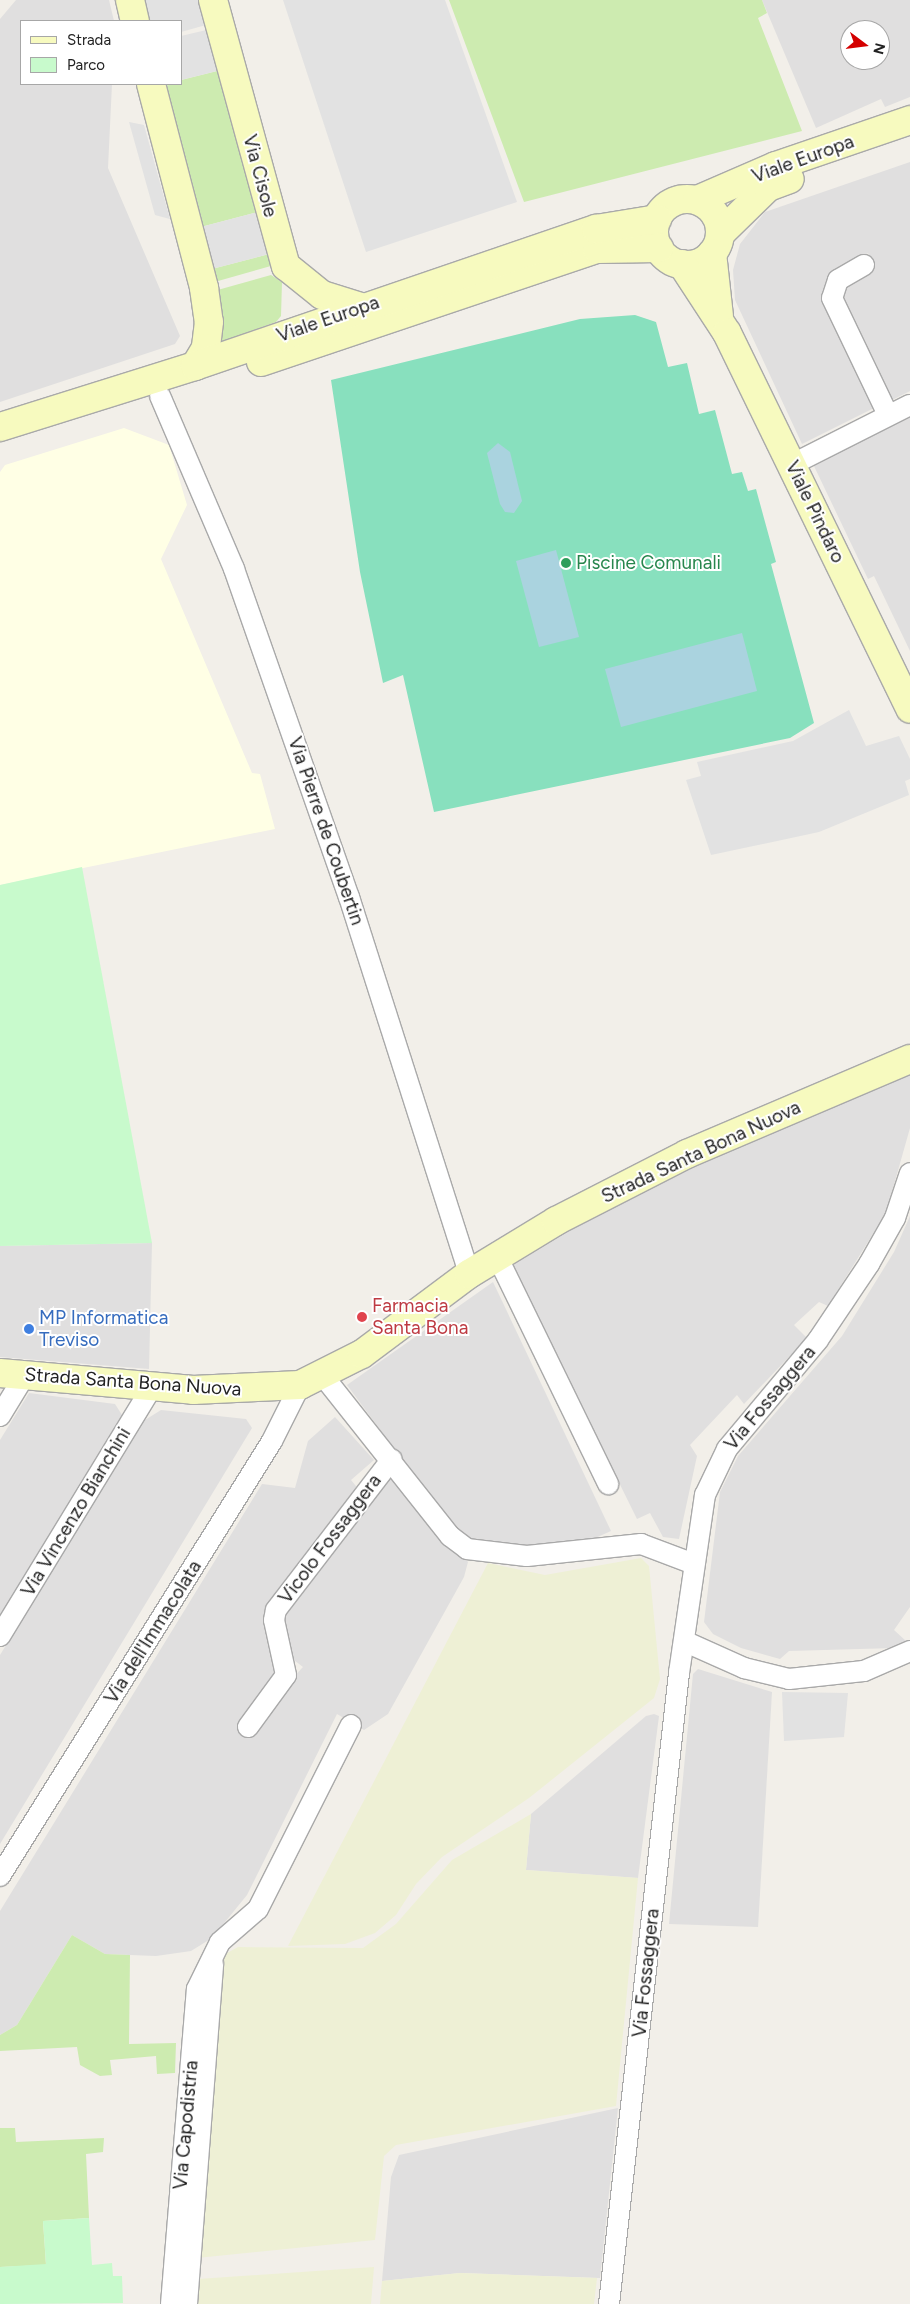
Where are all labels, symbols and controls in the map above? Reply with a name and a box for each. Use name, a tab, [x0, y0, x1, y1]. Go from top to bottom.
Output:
legend	[20, 20, 182, 85]
north arrow	[840, 20, 890, 70]
text: Strada	[67, 31, 111, 49]
text: N	[869, 41, 889, 56]
text: Parco	[67, 56, 105, 74]
street label: Viale Europa	[749, 130, 857, 188]
street label: Via Cisole	[238, 132, 282, 220]
street label: Viale Europa	[274, 291, 382, 347]
street label: Viale Pindaro	[780, 457, 850, 567]
place label: Piscine Comunali	[576, 552, 721, 574]
marker: Piscine Comunali	[560, 557, 572, 569]
street label: Via Pierre de Coubertin	[283, 734, 369, 928]
street label: Strada Santa Bona Nuova	[598, 1096, 804, 1208]
place label: Farmacia Santa Bona	[372, 1295, 468, 1339]
place label: MP Informatica Treviso	[39, 1307, 168, 1351]
marker: Farmacia Santa Bona	[356, 1311, 368, 1323]
marker: MP Informatica Treviso	[23, 1323, 35, 1335]
street label: Via Fossaggera	[720, 1341, 820, 1455]
street label: Strada Santa Bona Nuova	[24, 1363, 242, 1401]
street label: Via Vincenzo Bianchini	[17, 1423, 135, 1601]
street label: Vicolo Fossaggera	[274, 1470, 386, 1608]
street label: Via dell'Immacolata	[100, 1556, 206, 1708]
street label: Via Fossaggera	[628, 1907, 664, 2039]
street label: Via Capodistria	[169, 2059, 203, 2191]

